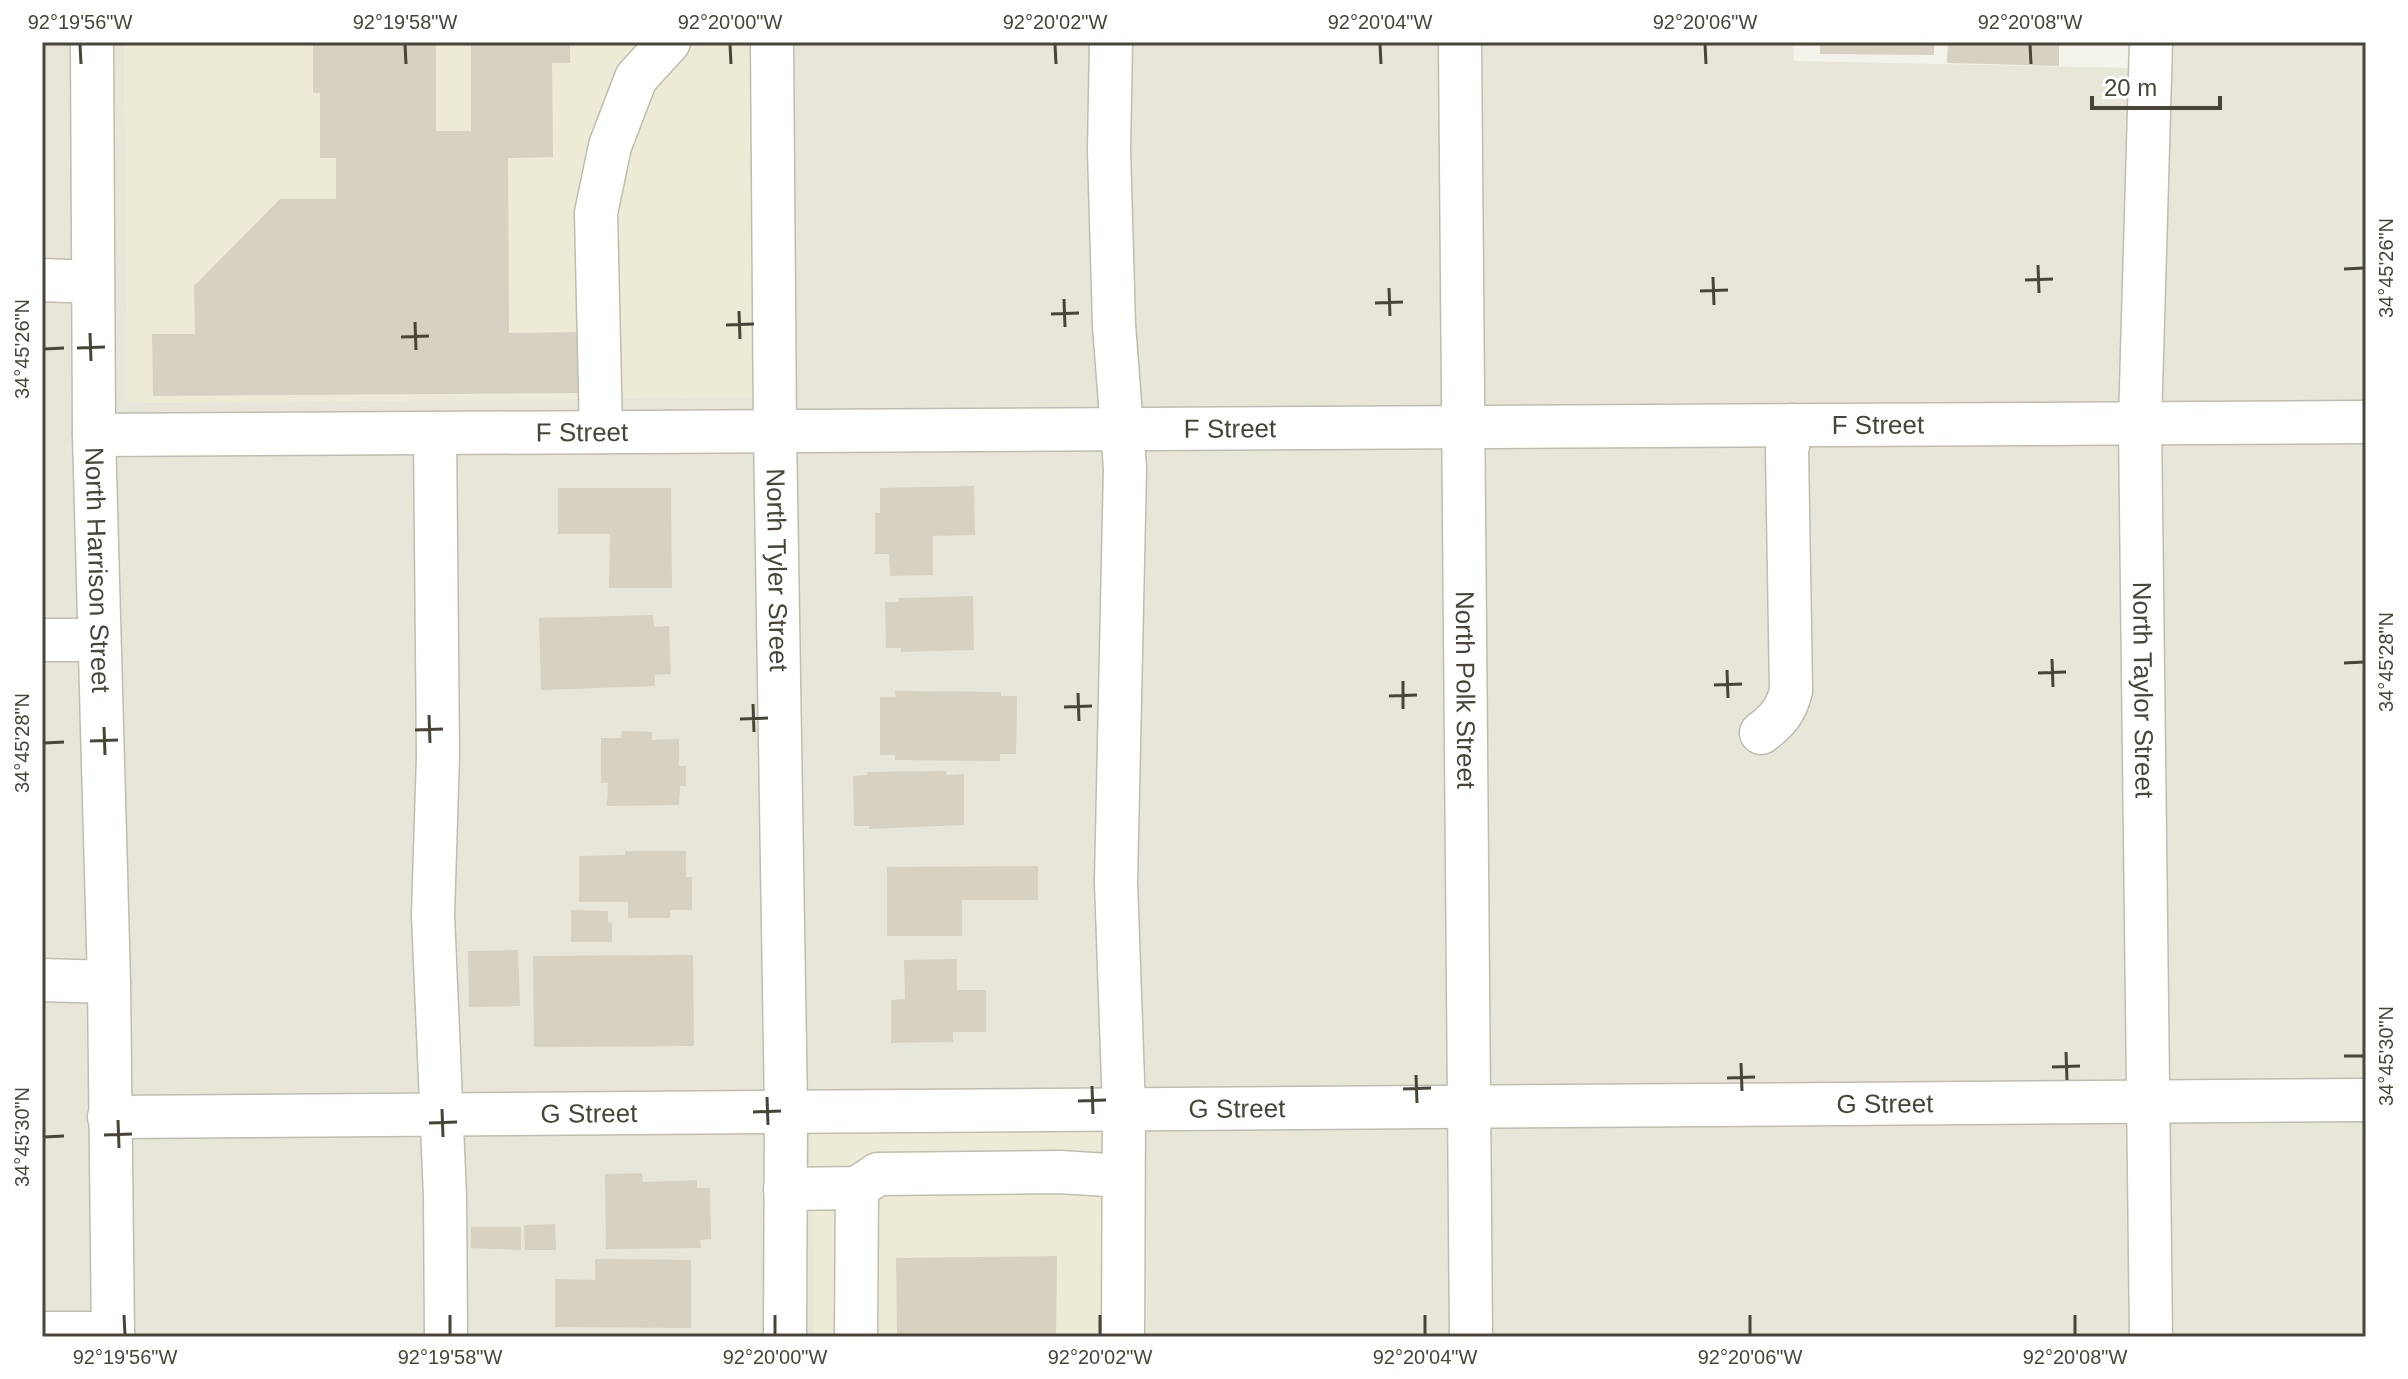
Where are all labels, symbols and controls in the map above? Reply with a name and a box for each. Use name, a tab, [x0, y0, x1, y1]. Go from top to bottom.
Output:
text: 92°19'56"W	[28, 11, 132, 33]
text: 92°19'58"W	[353, 11, 457, 33]
text: 92°20'00"W	[678, 11, 782, 33]
text: 92°20'02"W	[1003, 11, 1107, 33]
text: 92°20'04"W	[1328, 11, 1432, 33]
text: 92°20'06"W	[1653, 11, 1757, 33]
text: 92°20'08"W	[1978, 11, 2082, 33]
scale bar	[2092, 60, 2220, 110]
text: 20 m	[2104, 74, 2157, 101]
text: 34°45'26"N	[2375, 218, 2397, 318]
text: 34°45'26"N	[11, 299, 33, 399]
street label: F Street	[1832, 410, 1925, 440]
street label: F Street	[1184, 413, 1277, 444]
street label: F Street	[536, 417, 629, 447]
street label: North Harrison Street	[79, 447, 116, 694]
street label: North Tyler Street	[761, 468, 794, 673]
street label: North Taylor Street	[2127, 581, 2160, 799]
street label: North Polk Street	[1450, 591, 1481, 790]
text: 34°45'28"N	[2375, 612, 2397, 712]
text: 34°45'28"N	[11, 693, 33, 793]
text: 34°45'30"N	[2375, 1006, 2397, 1106]
text: 34°45'30"N	[11, 1087, 33, 1187]
street label: G Street	[1836, 1088, 1934, 1119]
street label: G Street	[1188, 1093, 1286, 1124]
street label: G Street	[540, 1098, 638, 1129]
text: 92°19'56"W	[73, 1346, 177, 1368]
text: 92°19'58"W	[398, 1346, 502, 1368]
text: 92°20'00"W	[723, 1346, 827, 1368]
text: 92°20'02"W	[1048, 1346, 1152, 1368]
text: 92°20'04"W	[1373, 1346, 1477, 1368]
text: 92°20'06"W	[1698, 1346, 1802, 1368]
text: 92°20'08"W	[2023, 1346, 2127, 1368]

